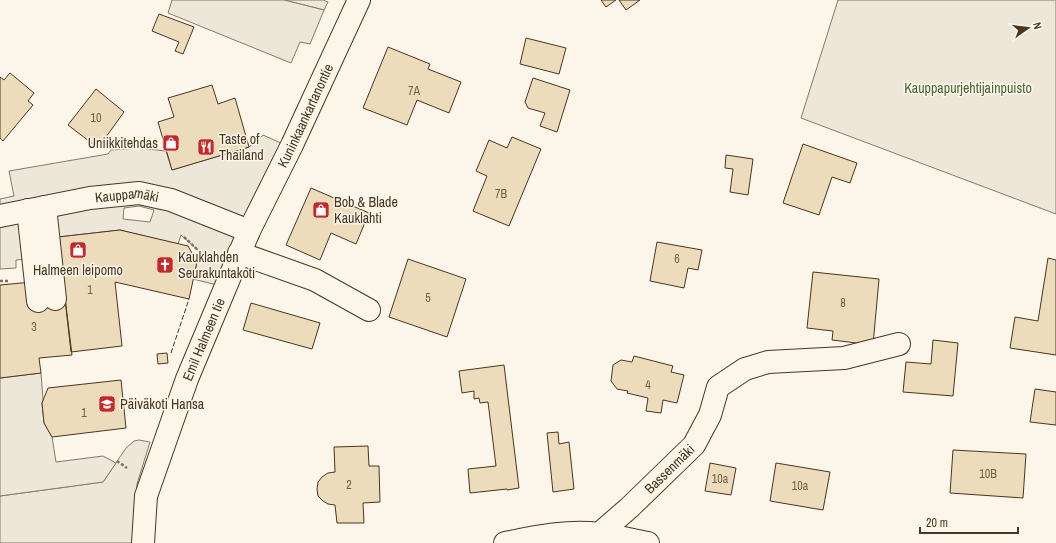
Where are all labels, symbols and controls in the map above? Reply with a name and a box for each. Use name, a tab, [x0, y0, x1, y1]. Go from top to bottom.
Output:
north arrow	[1008, 8, 1048, 48]
text: N	[1030, 21, 1045, 30]
street label: Kuninkaankartanontie	[273, 61, 337, 170]
park label: Kauppapurjehtijainpuisto	[904, 79, 1032, 97]
house number: 7A	[408, 83, 420, 99]
house number: 10	[91, 110, 101, 126]
place label: Taste of Thailand	[219, 130, 264, 164]
shop icon: Uniikkitehdas	[161, 133, 181, 153]
place label: Uniikkitehdas	[88, 134, 158, 152]
restaurant icon: Taste of Thailand	[196, 137, 216, 157]
street label: Kauppamäki	[94, 183, 161, 206]
house number: 7B	[495, 186, 507, 202]
place label: Bob & Blade Kauklahti	[334, 193, 398, 227]
shop icon: Bob & Blade Kauklahti	[311, 200, 331, 220]
shop icon: Halmeen leipomo	[68, 240, 88, 260]
place label: Kauklahden Seurakuntakoti	[178, 248, 255, 282]
house number: 6	[674, 251, 680, 267]
church icon: Kauklahden Seurakuntakoti	[155, 255, 175, 275]
place label: Halmeen leipomo	[33, 261, 123, 279]
house number: 1	[87, 282, 93, 298]
house number: 5	[425, 290, 431, 306]
street label: Emil Halmeen tie	[178, 295, 229, 384]
house number: 8	[840, 295, 846, 311]
house number: 3	[31, 319, 37, 335]
house number: 4	[645, 377, 651, 393]
school or university icon: Päiväkoti Hansa	[97, 394, 117, 414]
place label: Päiväkoti Hansa	[120, 395, 205, 413]
house number: 1	[81, 405, 87, 421]
street label: Bassenmäki	[640, 440, 698, 497]
house number: 10B	[979, 466, 997, 482]
house number: 10a	[712, 471, 729, 487]
house number: 2	[346, 477, 352, 493]
house number: 10a	[792, 478, 809, 494]
scale bar	[920, 509, 1018, 535]
text: 20 m	[926, 515, 948, 531]

